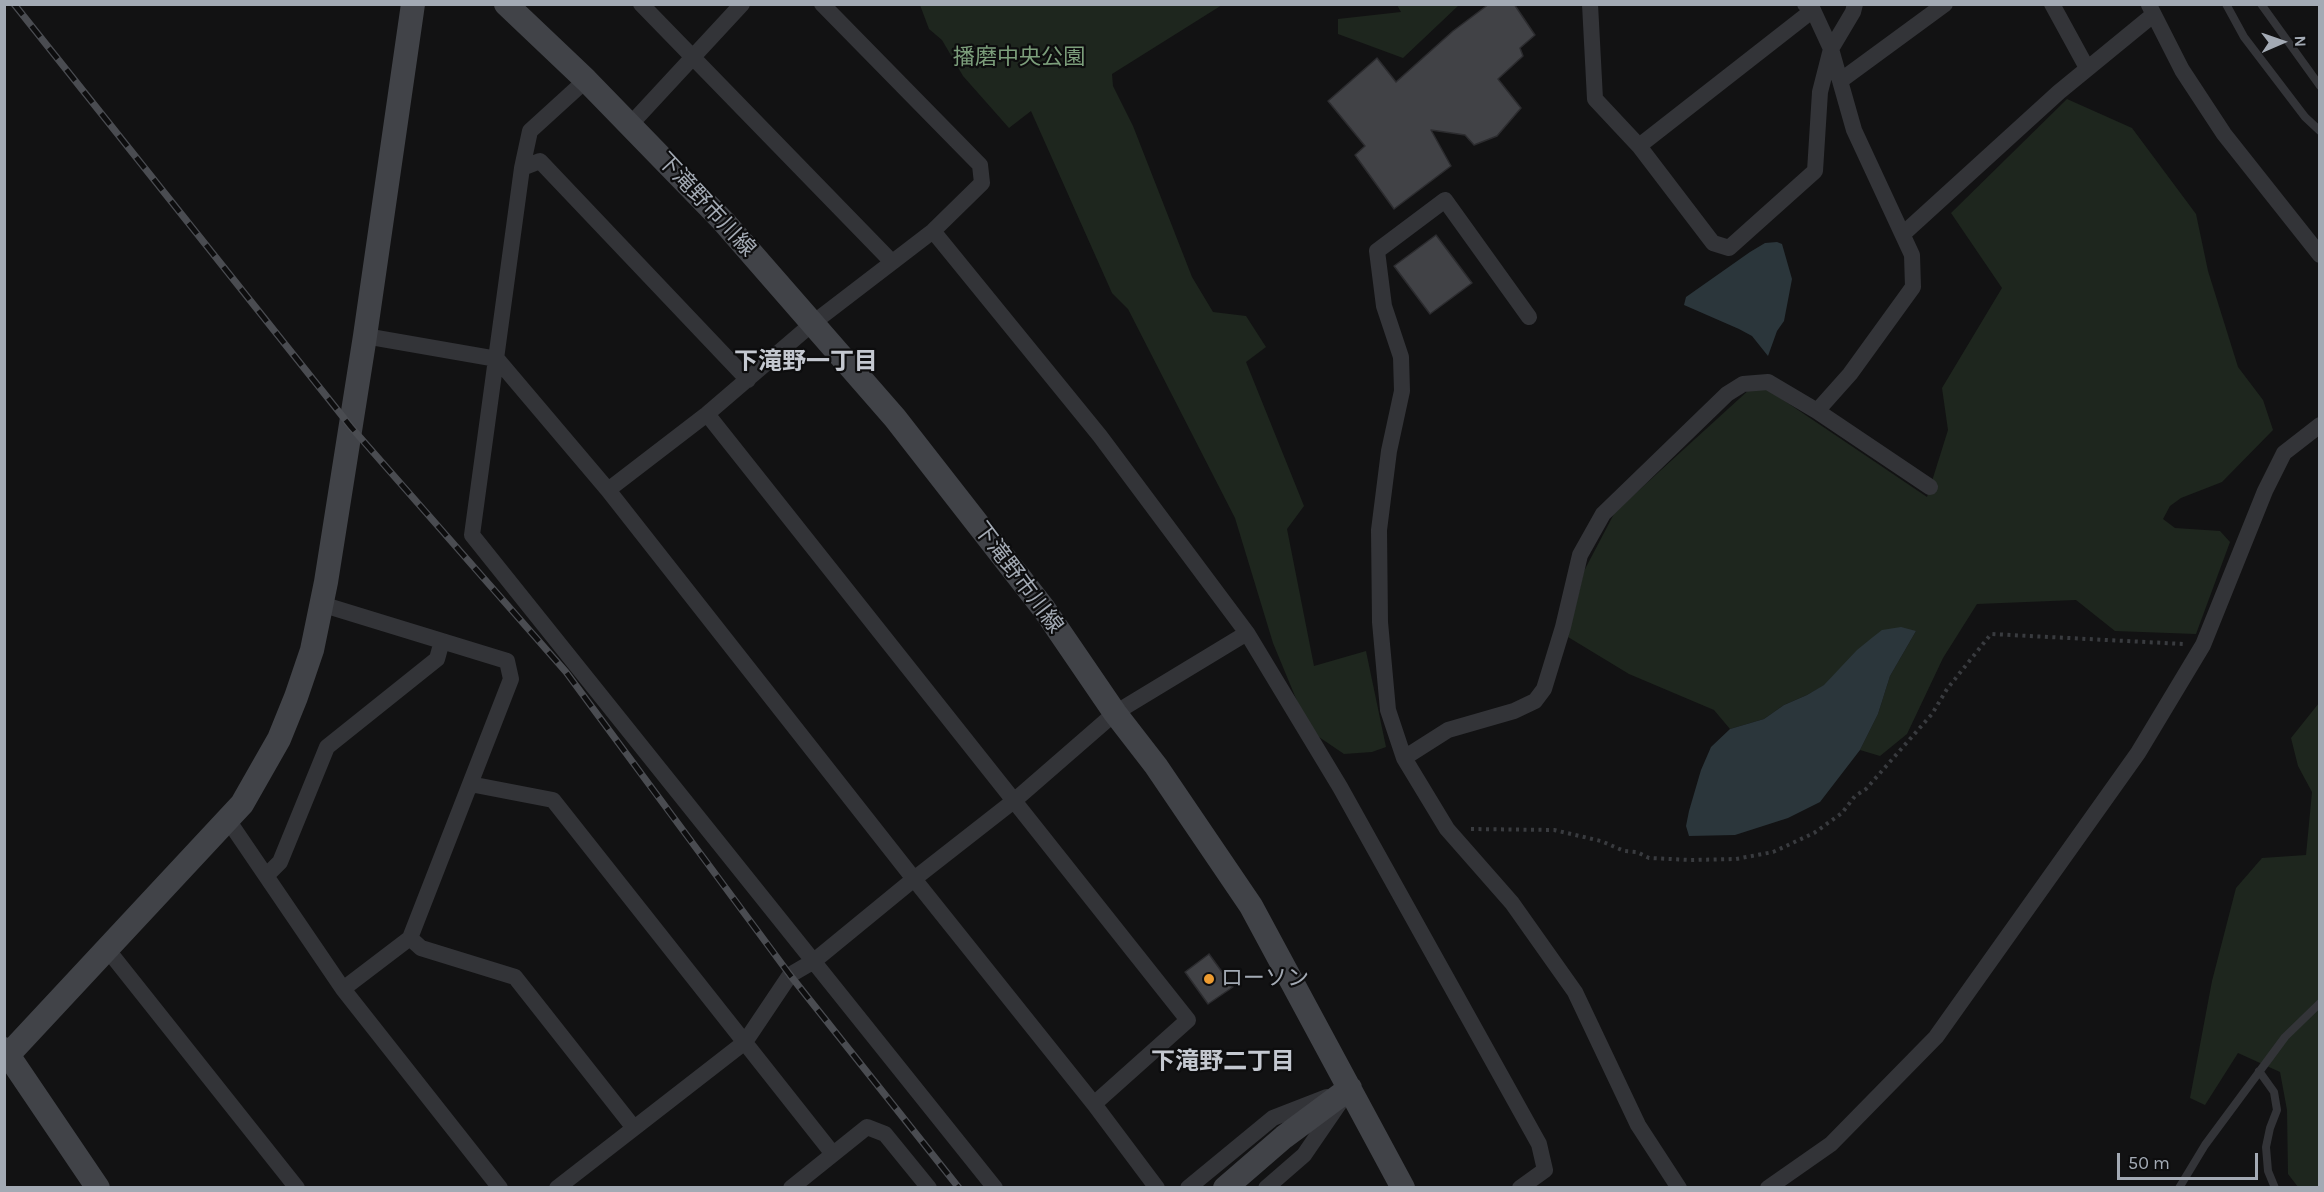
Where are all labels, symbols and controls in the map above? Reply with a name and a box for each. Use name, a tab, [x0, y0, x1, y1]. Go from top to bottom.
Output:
north arrow	[2252, 12, 2312, 72]
text: N	[2291, 35, 2310, 47]
park label: 播磨中央公園	[953, 45, 1085, 71]
street label: 下滝野市川線	[651, 148, 761, 262]
district label: 下滝野一丁目	[734, 348, 878, 376]
street label: 下滝野市川線	[968, 517, 1068, 639]
place label: ローソン	[1221, 966, 1309, 992]
marker: ローソン	[1202, 972, 1216, 986]
district label: 下滝野二丁目	[1151, 1048, 1295, 1076]
scale bar	[2120, 1141, 2261, 1179]
text: 50 m	[2128, 1152, 2170, 1174]

